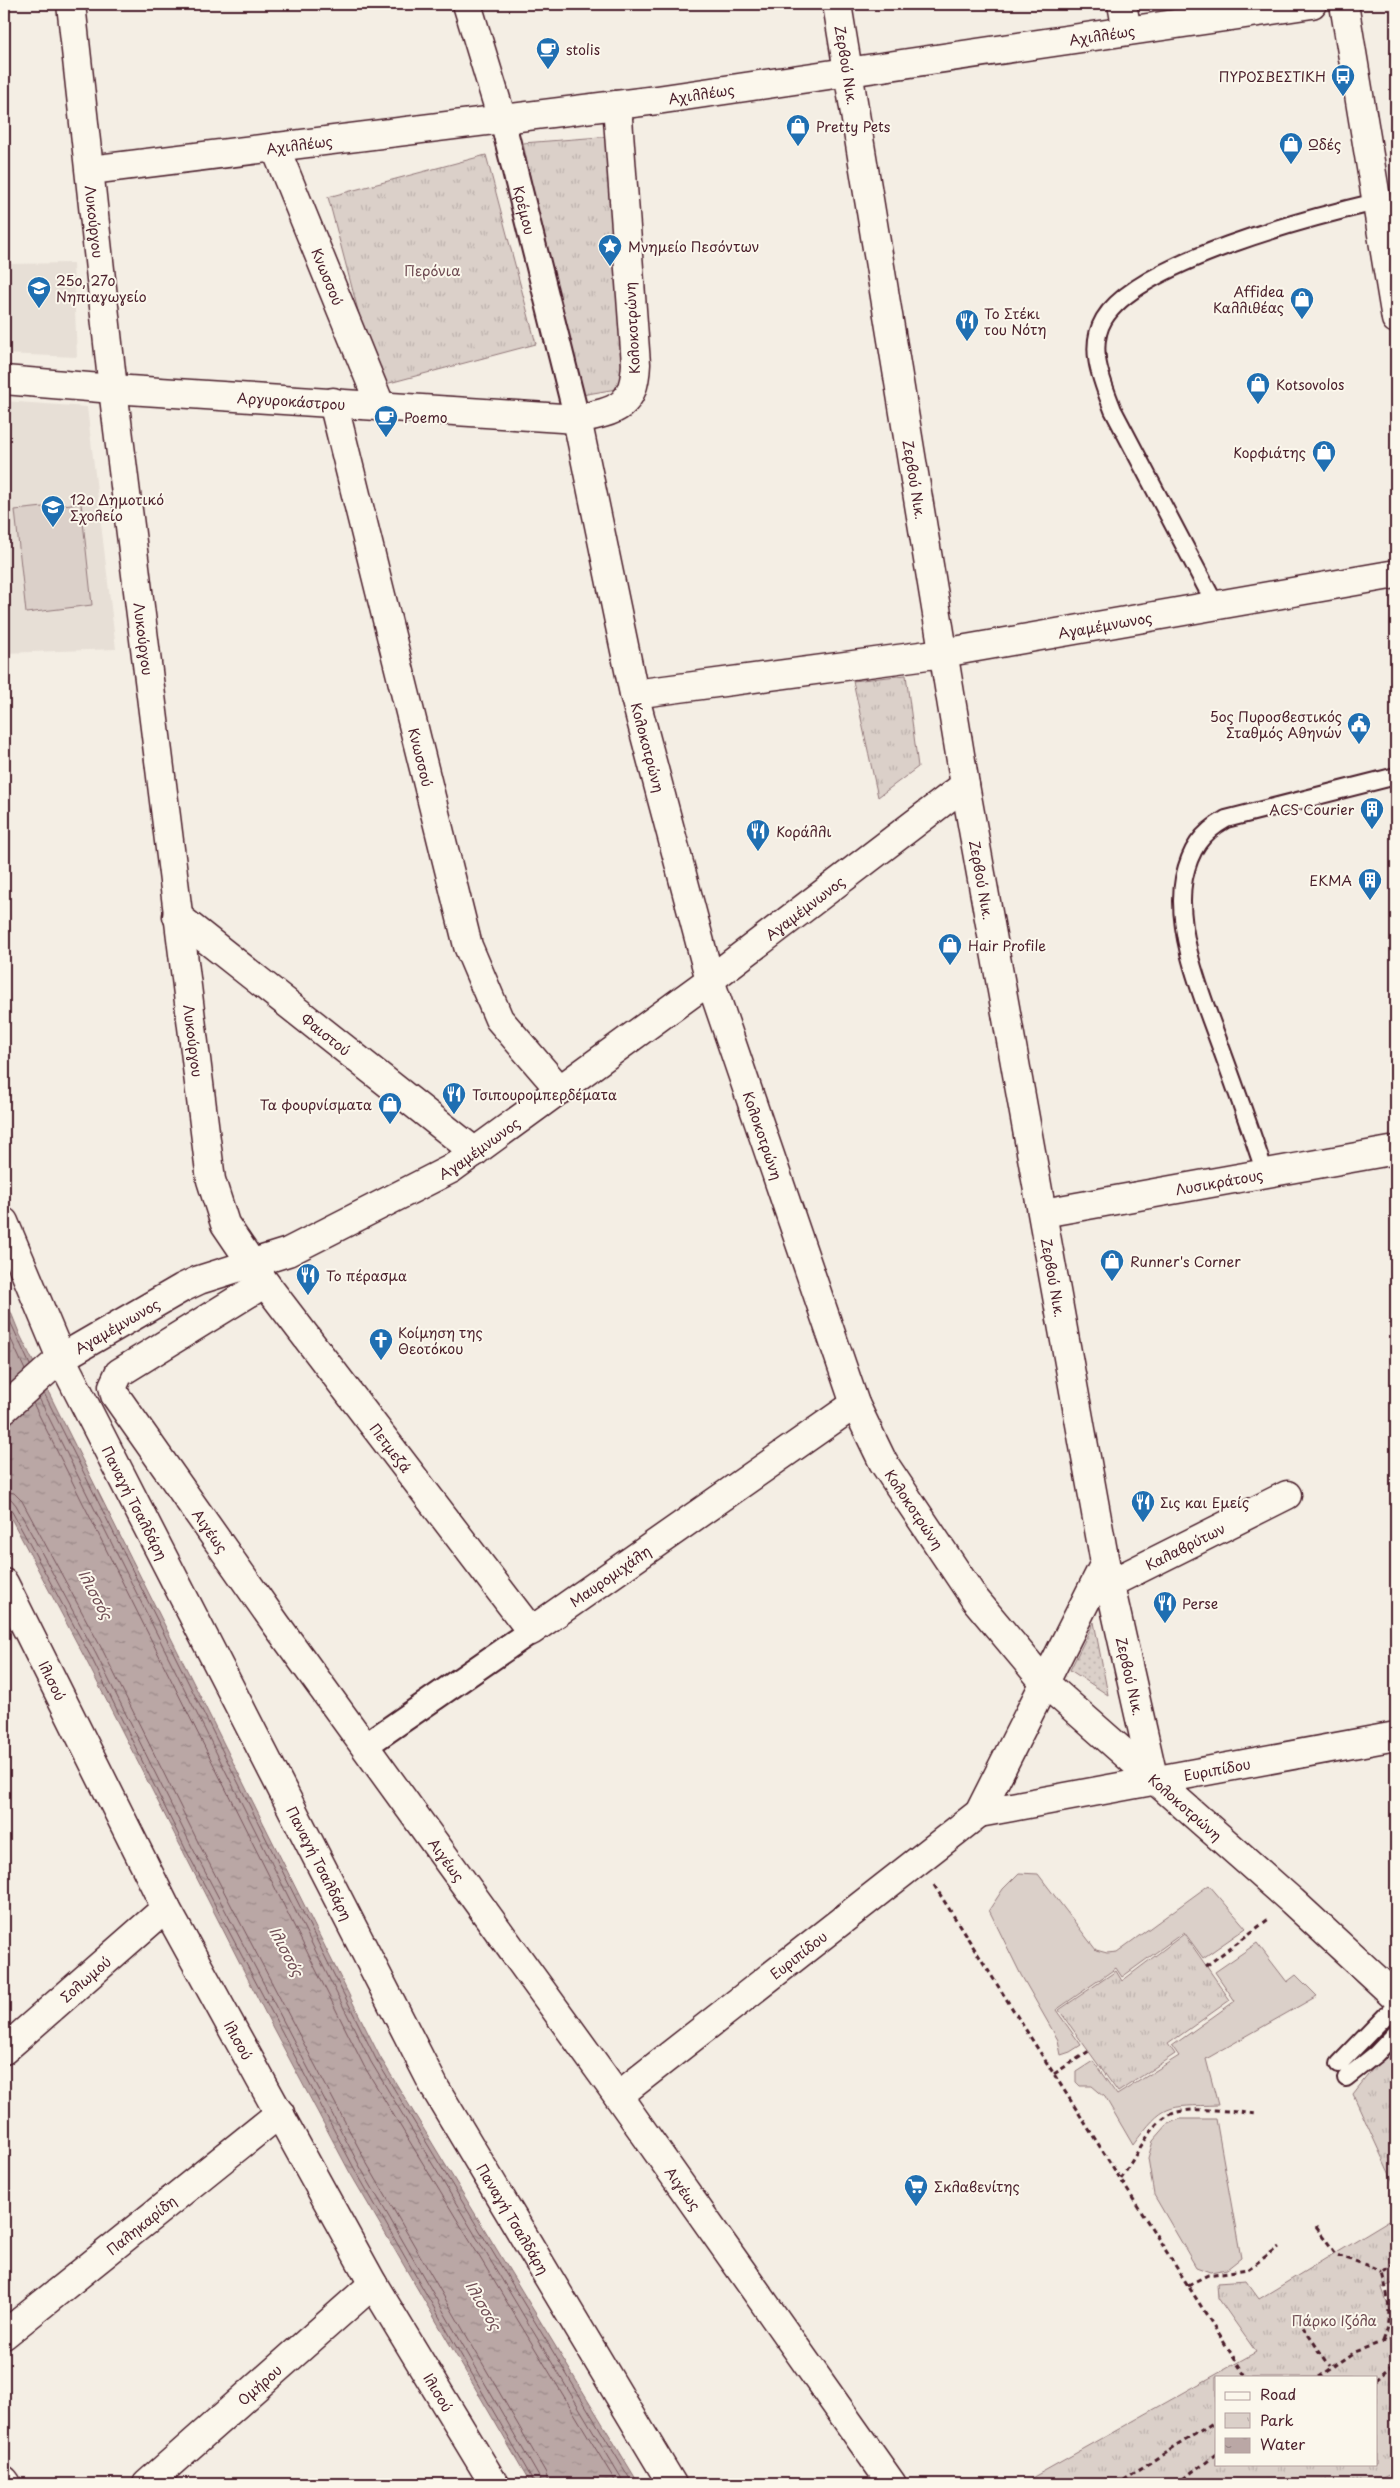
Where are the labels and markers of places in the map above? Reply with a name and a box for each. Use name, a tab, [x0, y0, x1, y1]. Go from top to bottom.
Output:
cafe icon: stolis	[535, 36, 561, 70]
place label: stolis	[566, 39, 600, 60]
bus stop icon: ΠΥΡΟΣΒΕΣΤΙΚΗ	[1330, 63, 1356, 97]
place label: ΠΥΡΟΣΒΕΣΤΙΚΗ	[1219, 66, 1326, 87]
shop icon: Pretty Pets	[785, 113, 811, 147]
place label: Pretty Pets	[816, 116, 891, 137]
shop icon: Ωδές	[1278, 131, 1304, 165]
place label: Ωδές	[1308, 134, 1341, 155]
place icon: Μνημείο Πεσόντων	[597, 233, 623, 267]
place label: Μνημείο Πεσόντων	[628, 236, 760, 257]
place label: 25ο, 27ο Νηπιαγωγείο	[56, 270, 147, 307]
school or university icon: 25ο, 27ο Νηπιαγωγείο	[26, 275, 52, 309]
place label: Affidea Καλλιθέας	[1213, 281, 1284, 318]
shop icon: Affidea Καλλιθέας	[1289, 286, 1315, 320]
place label: Το Στέκι του Νότη	[984, 303, 1047, 340]
restaurant icon: Το Στέκι του Νότη	[954, 308, 980, 342]
shop icon: Kotsovolos	[1245, 371, 1271, 405]
place label: Kotsovolos	[1276, 374, 1344, 395]
cafe icon: Poemo	[373, 404, 399, 438]
place label: Poemo	[404, 407, 448, 428]
shop icon: Κορφιάτης	[1311, 439, 1337, 473]
place label: Κορφιάτης	[1233, 442, 1306, 463]
place label: 12ο Δημοτικό Σχολείο	[70, 489, 164, 526]
school or university icon: 12ο Δημοτικό Σχολείο	[40, 494, 66, 528]
place label: 5ος Πυροσβεστικός Σταθμός Αθηνών	[1210, 706, 1342, 743]
public building icon: 5ος Πυροσβεστικός Σταθμός Αθηνών	[1346, 711, 1372, 745]
building icon: ACS Courier	[1359, 796, 1385, 830]
place label: ACS Courier	[1269, 799, 1355, 820]
restaurant icon: Κοράλλι	[745, 818, 771, 852]
place label: Κοράλλι	[776, 821, 832, 842]
building icon: ΕΚΜΑ	[1357, 867, 1383, 901]
place label: ΕΚΜΑ	[1309, 870, 1352, 891]
shop icon: Hair Profile	[937, 932, 963, 966]
place label: Hair Profile	[968, 935, 1046, 956]
restaurant icon: Τσιπουρομπερδέματα	[441, 1081, 467, 1115]
place label: Τσιπουρομπερδέματα	[472, 1084, 617, 1105]
shop icon: Τα φουρνίσματα	[377, 1091, 403, 1125]
place label: Τα φουρνίσματα	[260, 1094, 372, 1115]
shop icon: Runner's Corner	[1099, 1248, 1125, 1282]
place label: Runner's Corner	[1130, 1251, 1241, 1272]
restaurant icon: Το πέρασμα	[295, 1262, 321, 1296]
place label: Το πέρασμα	[326, 1265, 407, 1286]
place label: Κοίμηση της Θεοτόκου	[398, 1322, 483, 1359]
church icon: Κοίμηση της Θεοτόκου	[368, 1327, 394, 1361]
restaurant icon: Σις και Εμείς	[1130, 1489, 1156, 1523]
place label: Σις και Εμείς	[1160, 1492, 1249, 1513]
restaurant icon: Perse	[1152, 1590, 1178, 1624]
place label: Perse	[1182, 1593, 1218, 1614]
supermarket icon: Σκλαβενίτης	[903, 2173, 929, 2207]
place label: Σκλαβενίτης	[934, 2176, 1020, 2197]

